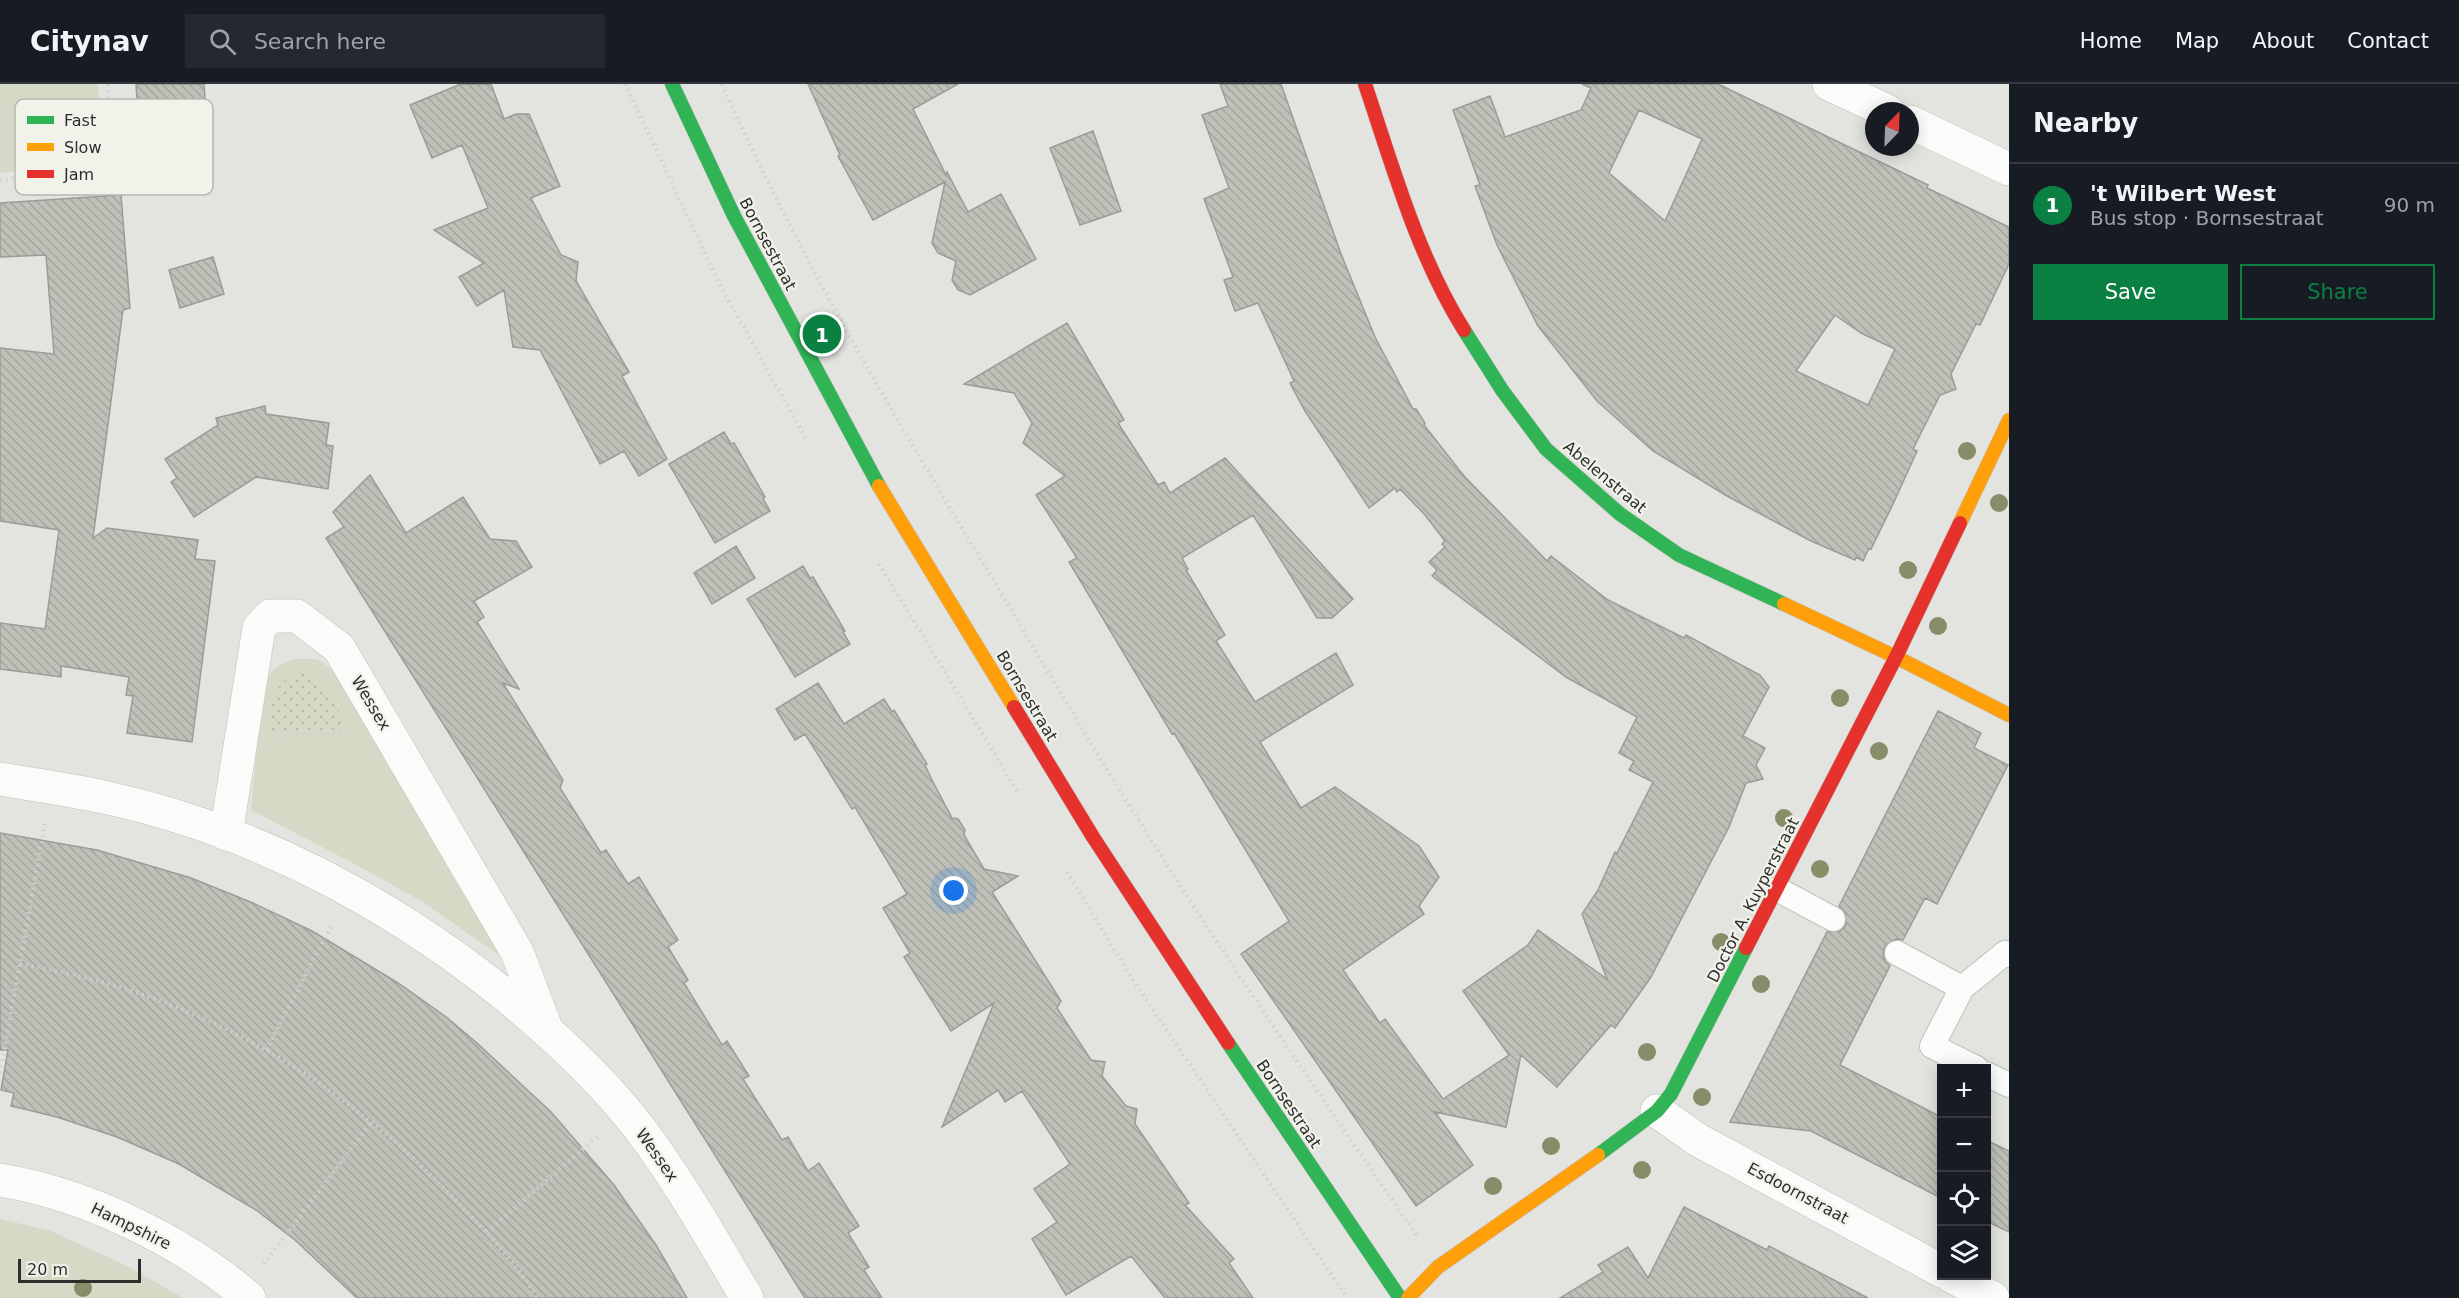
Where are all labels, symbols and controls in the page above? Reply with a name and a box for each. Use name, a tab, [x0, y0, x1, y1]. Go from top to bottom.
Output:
search box	[185, 14, 605, 68]
text: Citynav	[30, 25, 149, 58]
icon: search	[206, 25, 239, 58]
text: Search here	[254, 29, 386, 54]
text: Home	[2080, 29, 2142, 53]
text: Map	[2175, 29, 2219, 53]
text: About	[2252, 29, 2314, 53]
text: Contact	[2347, 29, 2429, 53]
legend	[15, 99, 213, 195]
north arrow	[1865, 102, 1919, 156]
text: Nearby	[2033, 108, 2138, 138]
text: Fast	[64, 111, 96, 130]
text: Slow	[64, 138, 101, 157]
text: Jam	[63, 165, 94, 184]
text: 't Wilbert West	[2090, 181, 2276, 206]
text: 1	[2046, 193, 2059, 217]
text: 90 m	[2384, 193, 2435, 217]
street label: Bornsestraat	[736, 194, 800, 294]
text: Bus stop · Bornsestraat	[2090, 206, 2324, 230]
button: Save	[2033, 264, 2228, 320]
button: Share	[2240, 264, 2435, 320]
pin: 1	[802, 312, 842, 356]
street label: Abelenstraat	[1560, 437, 1650, 517]
street label: Bornsestraat	[992, 647, 1062, 745]
street label: Wessex	[347, 672, 395, 734]
street label: Doctor A. Kuyperstraat	[1703, 814, 1803, 986]
your location	[939, 876, 968, 905]
street label: Bornsestraat	[1252, 1056, 1326, 1152]
map controls	[1937, 1064, 1991, 1280]
button: +	[1937, 1064, 1991, 1118]
button: −	[1937, 1118, 1991, 1172]
street label: Wessex	[632, 1125, 682, 1185]
street label: Esdoornstraat	[1744, 1158, 1852, 1228]
button: locate	[1937, 1172, 1991, 1226]
street label: Hampshire	[88, 1198, 174, 1254]
button: layers	[1937, 1226, 1991, 1280]
scale bar	[18, 1256, 141, 1284]
text: 20 m	[27, 1260, 68, 1279]

